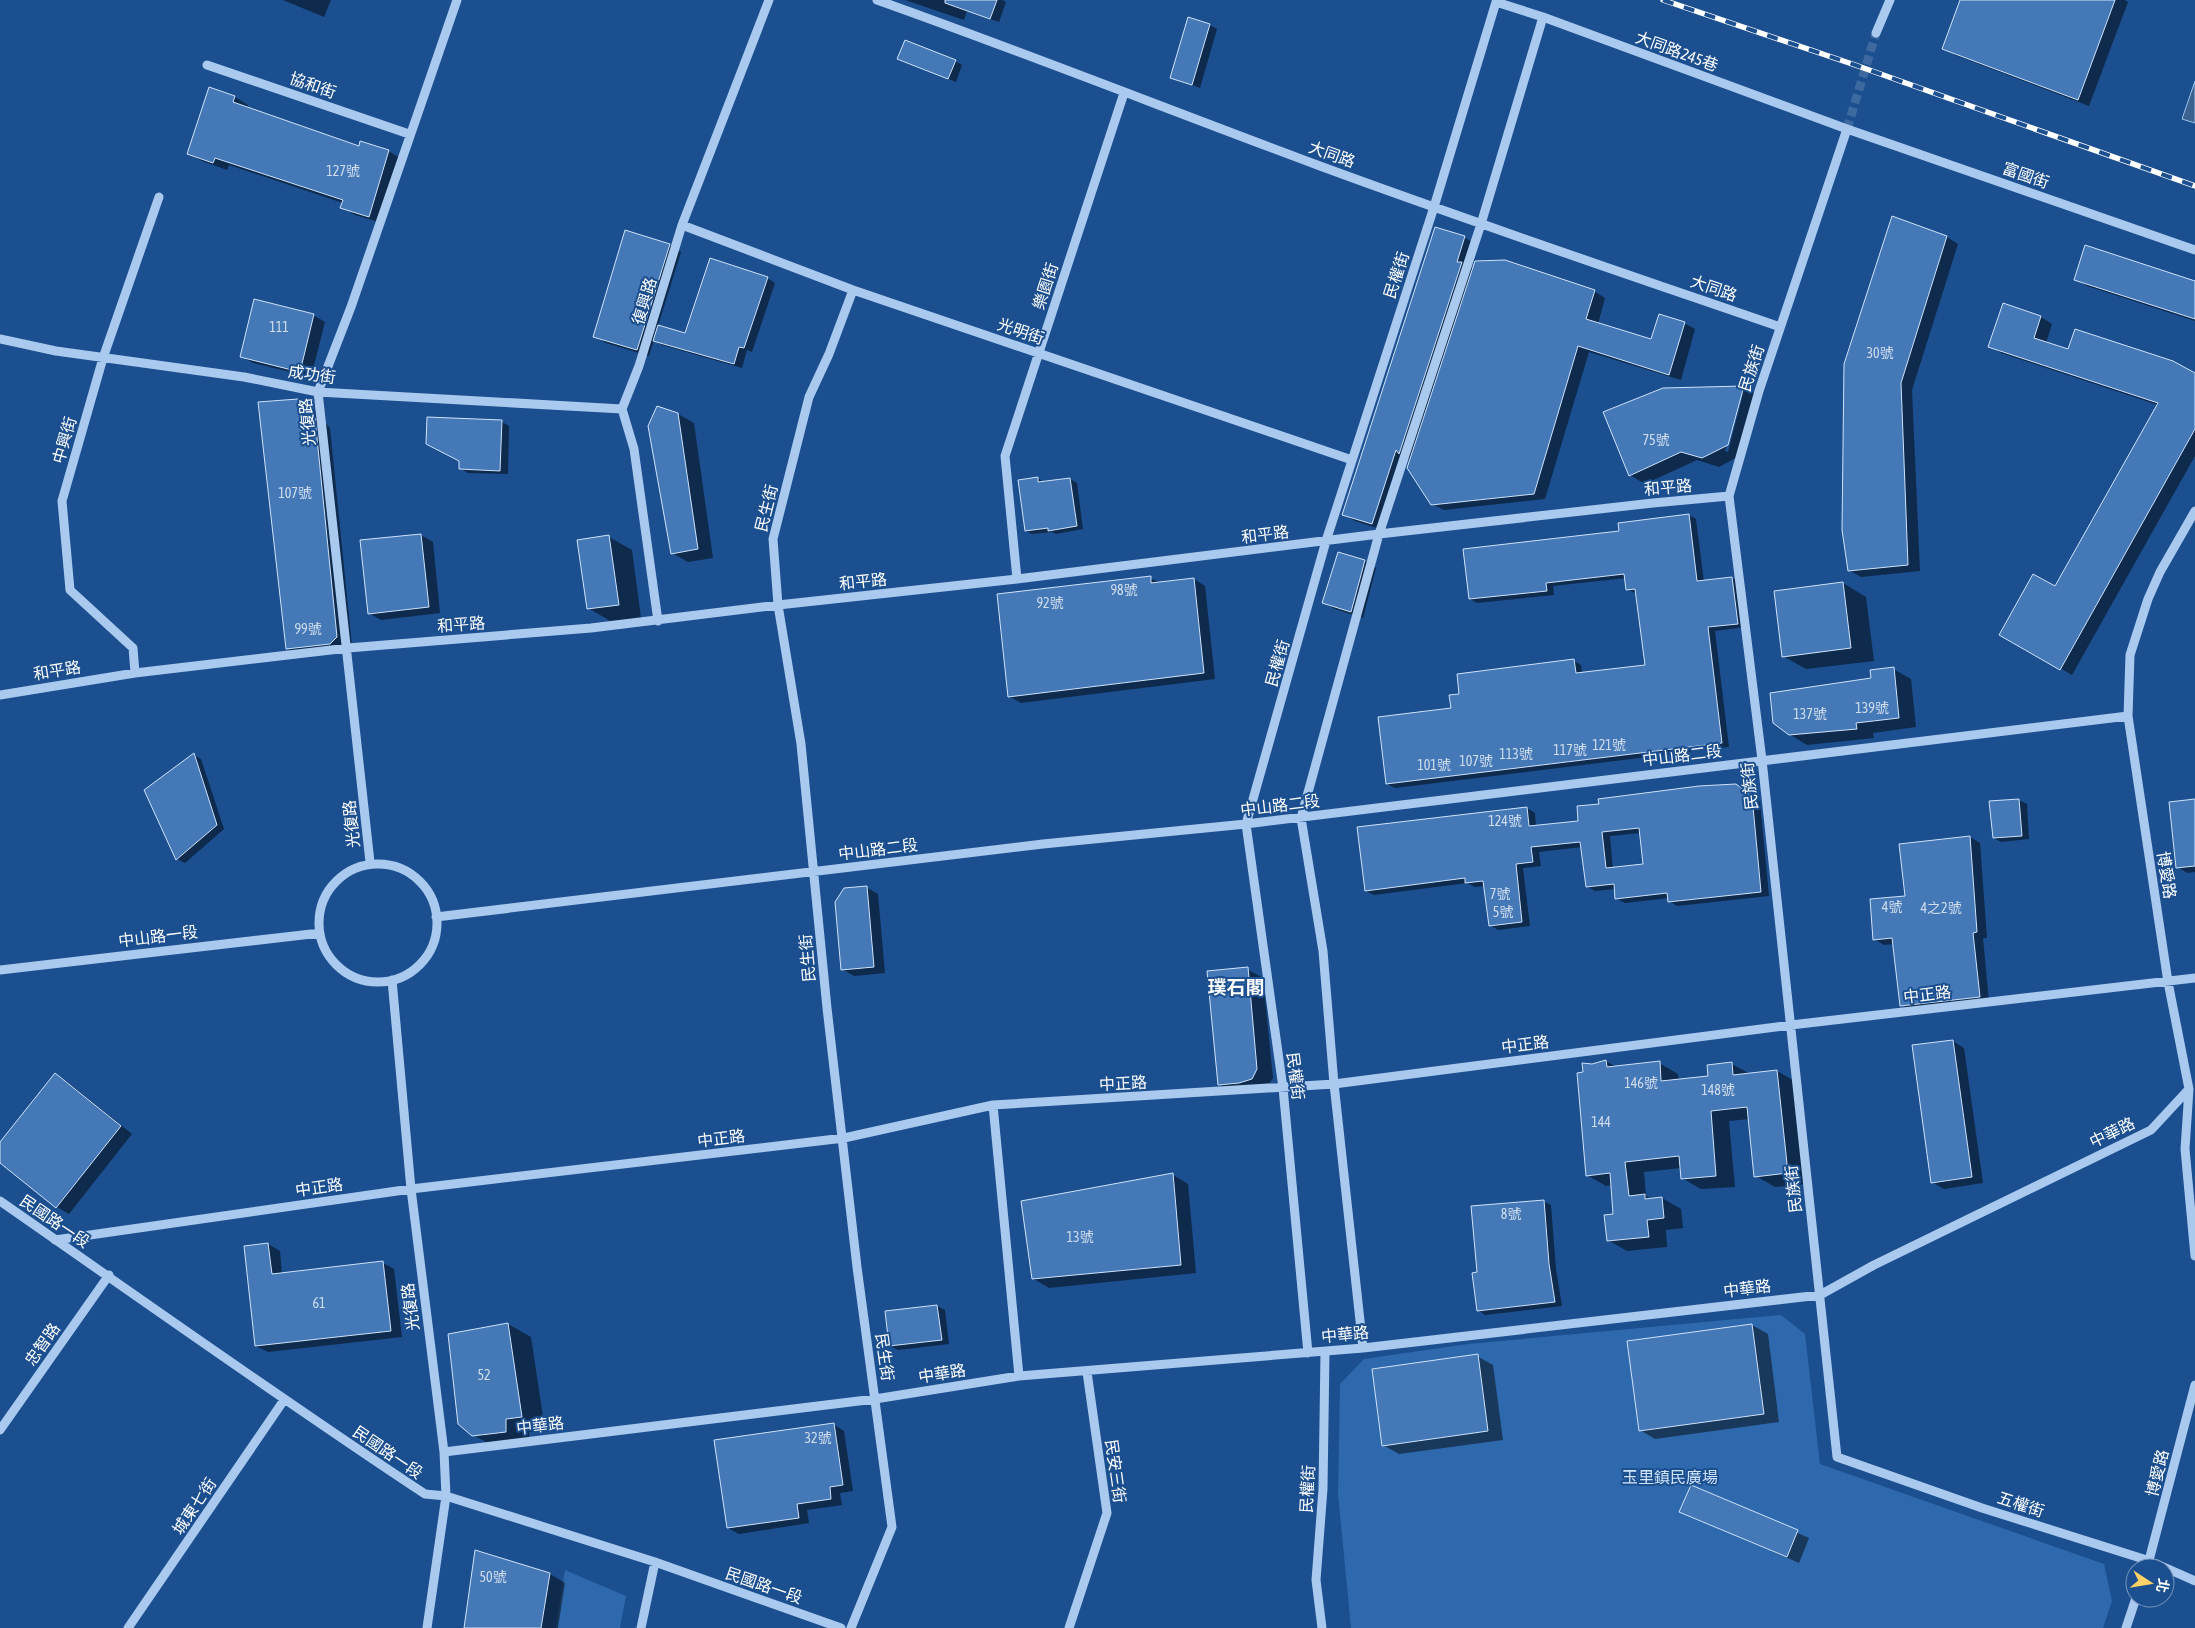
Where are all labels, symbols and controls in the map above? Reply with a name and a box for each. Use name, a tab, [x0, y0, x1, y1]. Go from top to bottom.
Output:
street label: 大同路245巷	[1633, 28, 1721, 74]
street label: 協和街	[287, 69, 339, 101]
street label: 大同路	[1306, 137, 1358, 171]
street label: 富國街	[2000, 159, 2052, 191]
house number: 127號	[326, 163, 360, 179]
street label: 民權街	[1380, 249, 1412, 301]
street label: 樂園街	[1029, 260, 1061, 312]
street label: 大同路	[1688, 272, 1740, 304]
street label: 復興路	[628, 275, 660, 327]
street label: 光明街	[995, 315, 1047, 347]
house number: 111	[269, 319, 289, 335]
street label: 民族街	[1735, 342, 1767, 394]
house number: 30號	[1866, 345, 1894, 361]
street label: 成功街	[287, 362, 337, 386]
street label: 光復路	[296, 397, 318, 447]
street label: 中興街	[49, 414, 79, 466]
house number: 75號	[1642, 432, 1670, 448]
street label: 和平路	[1643, 476, 1693, 498]
street label: 民生街	[751, 483, 781, 533]
house number: 107號	[278, 485, 312, 501]
street label: 和平路	[1240, 522, 1290, 546]
street label: 和平路	[838, 570, 888, 592]
house number: 98號	[1110, 582, 1138, 598]
house number: 92號	[1036, 595, 1064, 611]
street label: 和平路	[436, 613, 486, 635]
house number: 99號	[294, 621, 322, 637]
street label: 民權街	[1262, 637, 1292, 689]
street label: 和平路	[32, 657, 82, 683]
house number: 139號	[1855, 700, 1889, 716]
house number: 137號	[1793, 706, 1827, 722]
house number: 121號	[1592, 737, 1626, 753]
street label: 中山路二段	[1641, 741, 1723, 769]
house number: 117號	[1553, 742, 1587, 758]
house number: 113號	[1499, 746, 1533, 762]
house number: 107號	[1459, 753, 1493, 769]
house number: 101號	[1417, 757, 1451, 773]
street label: 民族街	[1738, 761, 1760, 811]
street label: 中山路二段	[1239, 791, 1321, 819]
street label: 光復路	[340, 799, 362, 849]
house number: 124號	[1488, 813, 1522, 829]
street label: 中山路二段	[837, 835, 919, 863]
street label: 博愛路	[2154, 850, 2180, 900]
house number: 7號	[1490, 886, 1510, 902]
house number: 4號	[1882, 899, 1902, 915]
house number: 4之2號	[1920, 900, 1962, 916]
house number: 5號	[1493, 904, 1513, 920]
street label: 中山路一段	[117, 922, 199, 950]
street label: 民生街	[796, 933, 818, 983]
district label: 璞石閣	[1207, 976, 1265, 998]
street label: 中正路	[1902, 982, 1952, 1006]
street label: 中正路	[1500, 1032, 1550, 1056]
street label: 民權街	[1284, 1051, 1308, 1101]
street label: 中正路	[1099, 1073, 1147, 1093]
house number: 146號	[1624, 1075, 1658, 1091]
house number: 148號	[1701, 1082, 1735, 1098]
street label: 中華路	[2086, 1113, 2138, 1151]
house number: 144	[1591, 1114, 1611, 1130]
street label: 中正路	[696, 1126, 746, 1150]
street label: 民族街	[1782, 1164, 1804, 1214]
street label: 中正路	[294, 1175, 344, 1199]
street label: 民國路一段	[17, 1191, 93, 1251]
house number: 8號	[1501, 1206, 1521, 1222]
house number: 13號	[1066, 1229, 1094, 1245]
street label: 中華路	[1722, 1276, 1772, 1300]
street label: 光復路	[398, 1282, 422, 1332]
house number: 61	[312, 1295, 326, 1311]
street label: 忠智路	[21, 1319, 63, 1369]
street label: 中華路	[1320, 1323, 1370, 1345]
street label: 民生街	[873, 1332, 897, 1382]
street label: 中華路	[917, 1360, 967, 1386]
house number: 52	[477, 1367, 491, 1383]
street label: 中華路	[515, 1413, 565, 1437]
street label: 民國路一段	[350, 1422, 426, 1482]
house number: 32號	[804, 1430, 832, 1446]
street label: 民安三街	[1103, 1438, 1129, 1504]
street label: 博愛路	[2142, 1448, 2172, 1498]
street label: 民權街	[1297, 1465, 1317, 1513]
park label: 玉里鎮民廣場	[1622, 1468, 1718, 1486]
street label: 城東七街	[169, 1474, 219, 1538]
street label: 五權街	[1995, 1488, 2047, 1520]
north arrow	[2125, 1558, 2175, 1608]
street label: 民國路一段	[723, 1563, 805, 1607]
house number: 50號	[479, 1569, 507, 1585]
text: 北	[2153, 1577, 2172, 1594]

